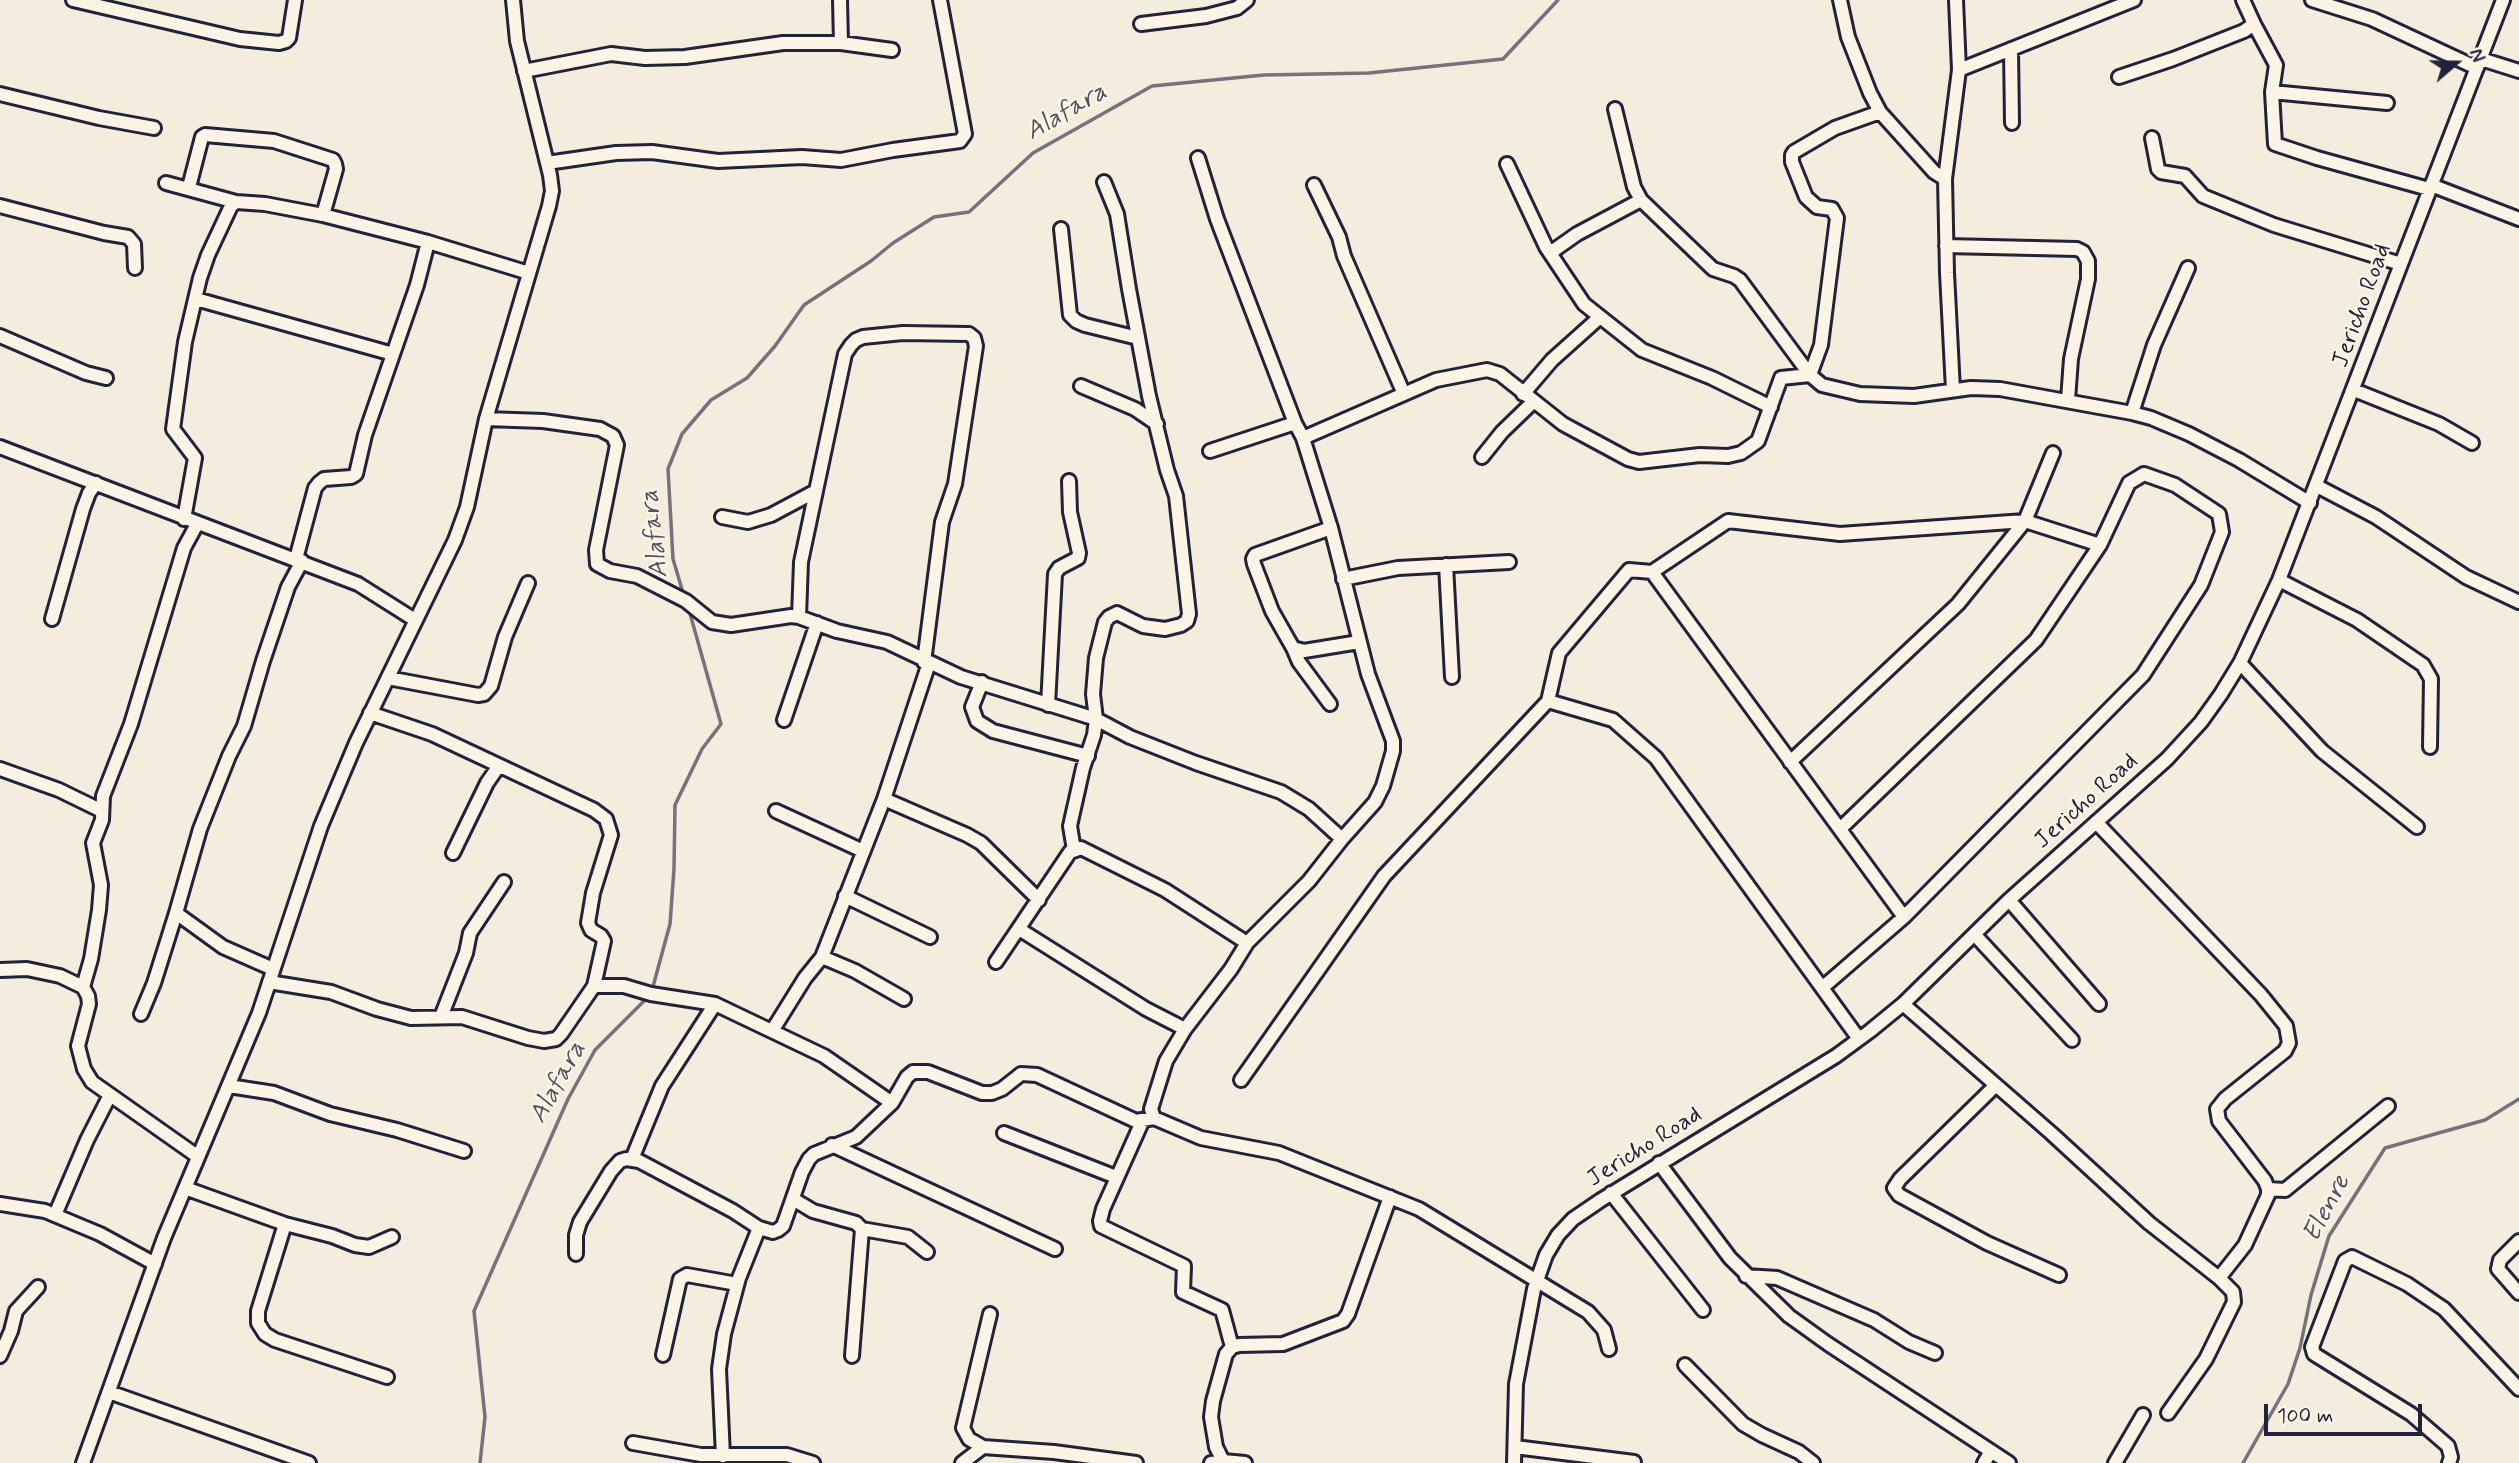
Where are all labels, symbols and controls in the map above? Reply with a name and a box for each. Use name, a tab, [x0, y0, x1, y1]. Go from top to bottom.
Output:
north arrow	[2421, 28, 2491, 98]
text: N	[2462, 45, 2490, 66]
water label: Alafara	[1021, 77, 1113, 149]
street label: Jericho Road	[2327, 240, 2399, 372]
water label: Alafara	[635, 488, 677, 580]
street label: Jericho Road	[2029, 748, 2145, 856]
water label: Alafara	[524, 1037, 594, 1129]
street label: Jericho Road	[1582, 1101, 1708, 1195]
water label: Elenre	[2297, 1170, 2359, 1248]
scale bar	[2267, 1390, 2424, 1434]
text: 100 m	[2277, 1402, 2333, 1430]

